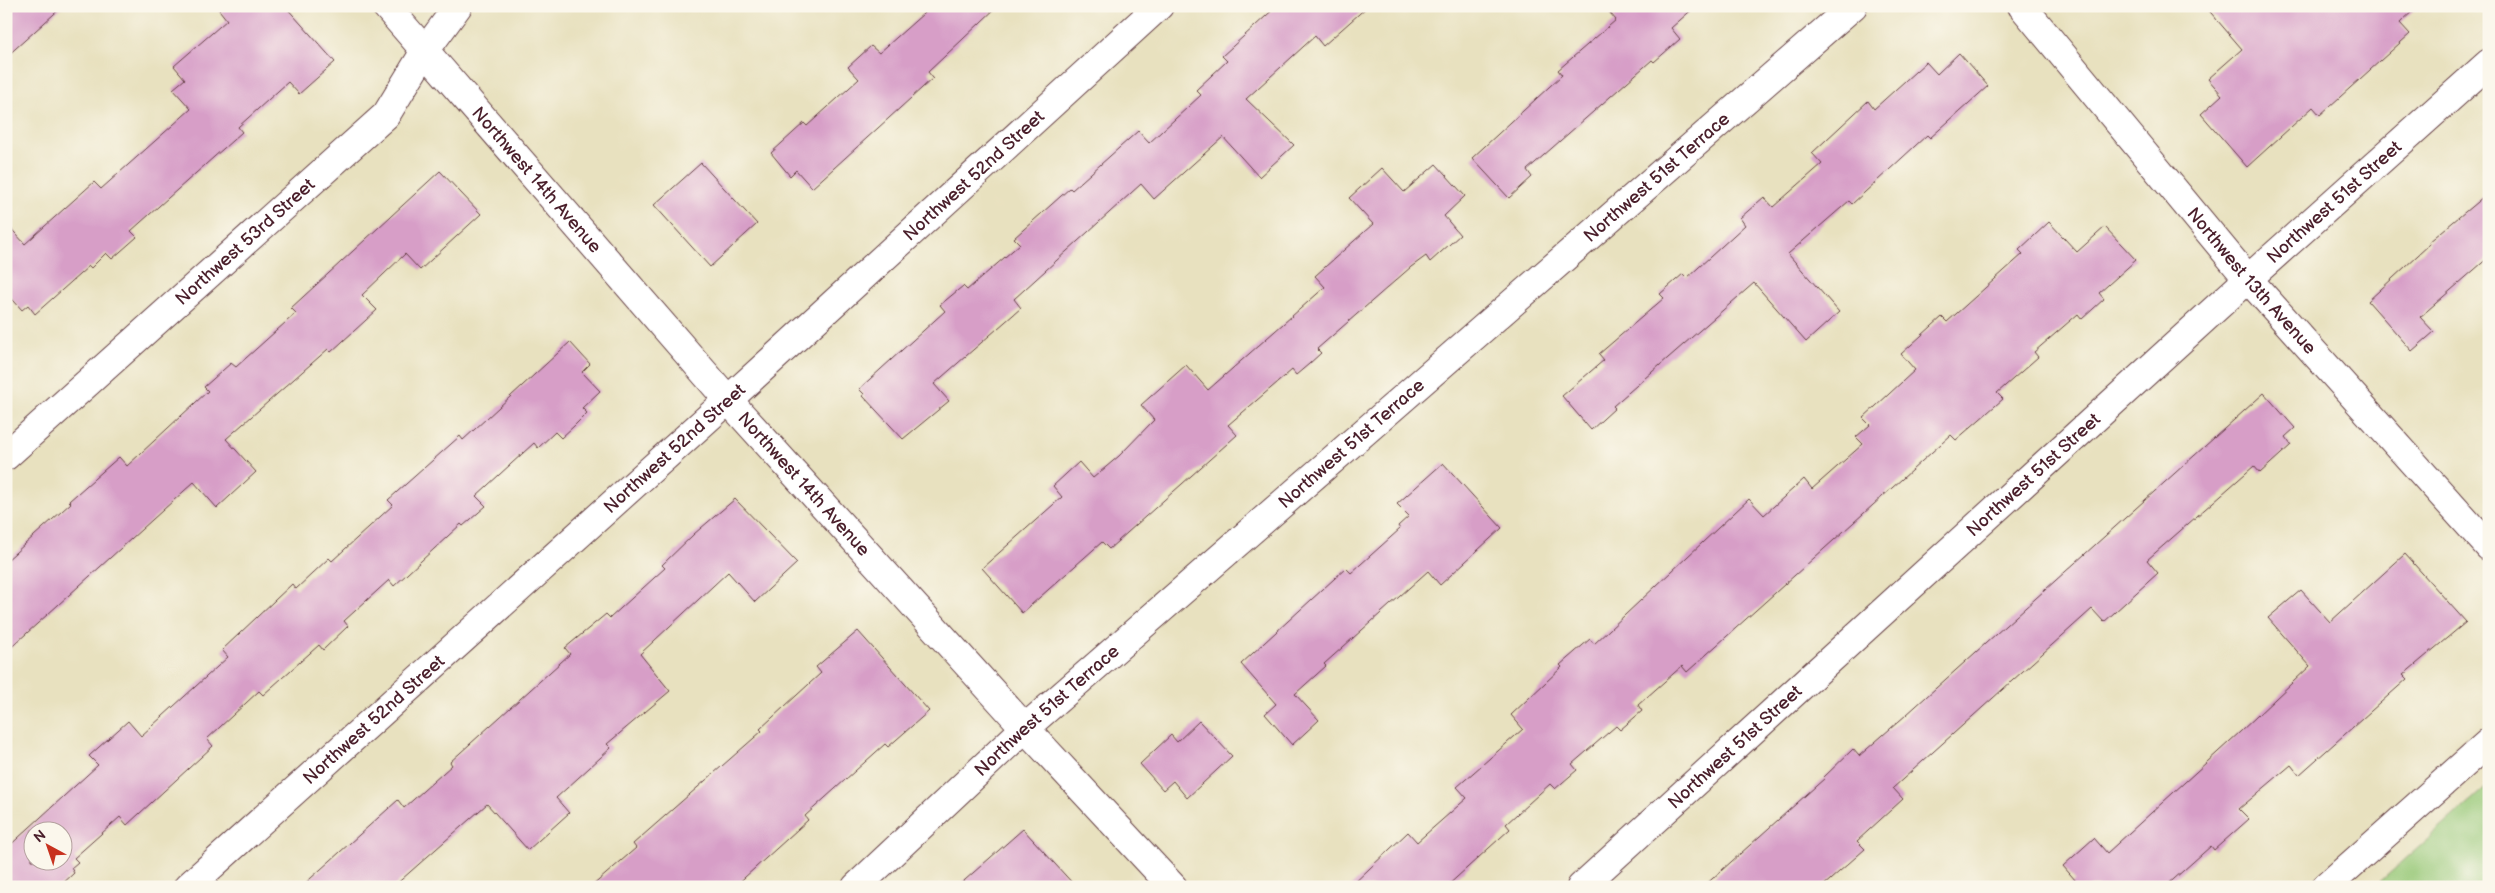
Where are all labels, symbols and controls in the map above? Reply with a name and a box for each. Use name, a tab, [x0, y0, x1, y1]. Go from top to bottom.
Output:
street label: Northwest 14th Avenue	[467, 103, 606, 258]
street label: Northwest 52nd Street	[899, 106, 1049, 245]
street label: Northwest 51st Terrace	[1580, 108, 1734, 247]
street label: Northwest 51st Street	[2263, 136, 2406, 268]
street label: Northwest 53rd Street	[171, 174, 319, 310]
street label: Northwest 13th Avenue	[2182, 203, 2320, 359]
street label: Northwest 51st Terrace	[1274, 374, 1429, 513]
street label: Northwest 52nd Street	[600, 379, 750, 518]
street label: Northwest 14th Avenue	[733, 408, 874, 561]
street label: Northwest 51st Street	[1962, 409, 2105, 541]
street label: Northwest 51st Terrace	[971, 641, 1124, 781]
street label: Northwest 52nd Street	[299, 650, 449, 789]
street label: Northwest 51st Street	[1664, 681, 1807, 813]
north arrow	[22, 820, 72, 870]
text: N	[30, 827, 49, 846]

